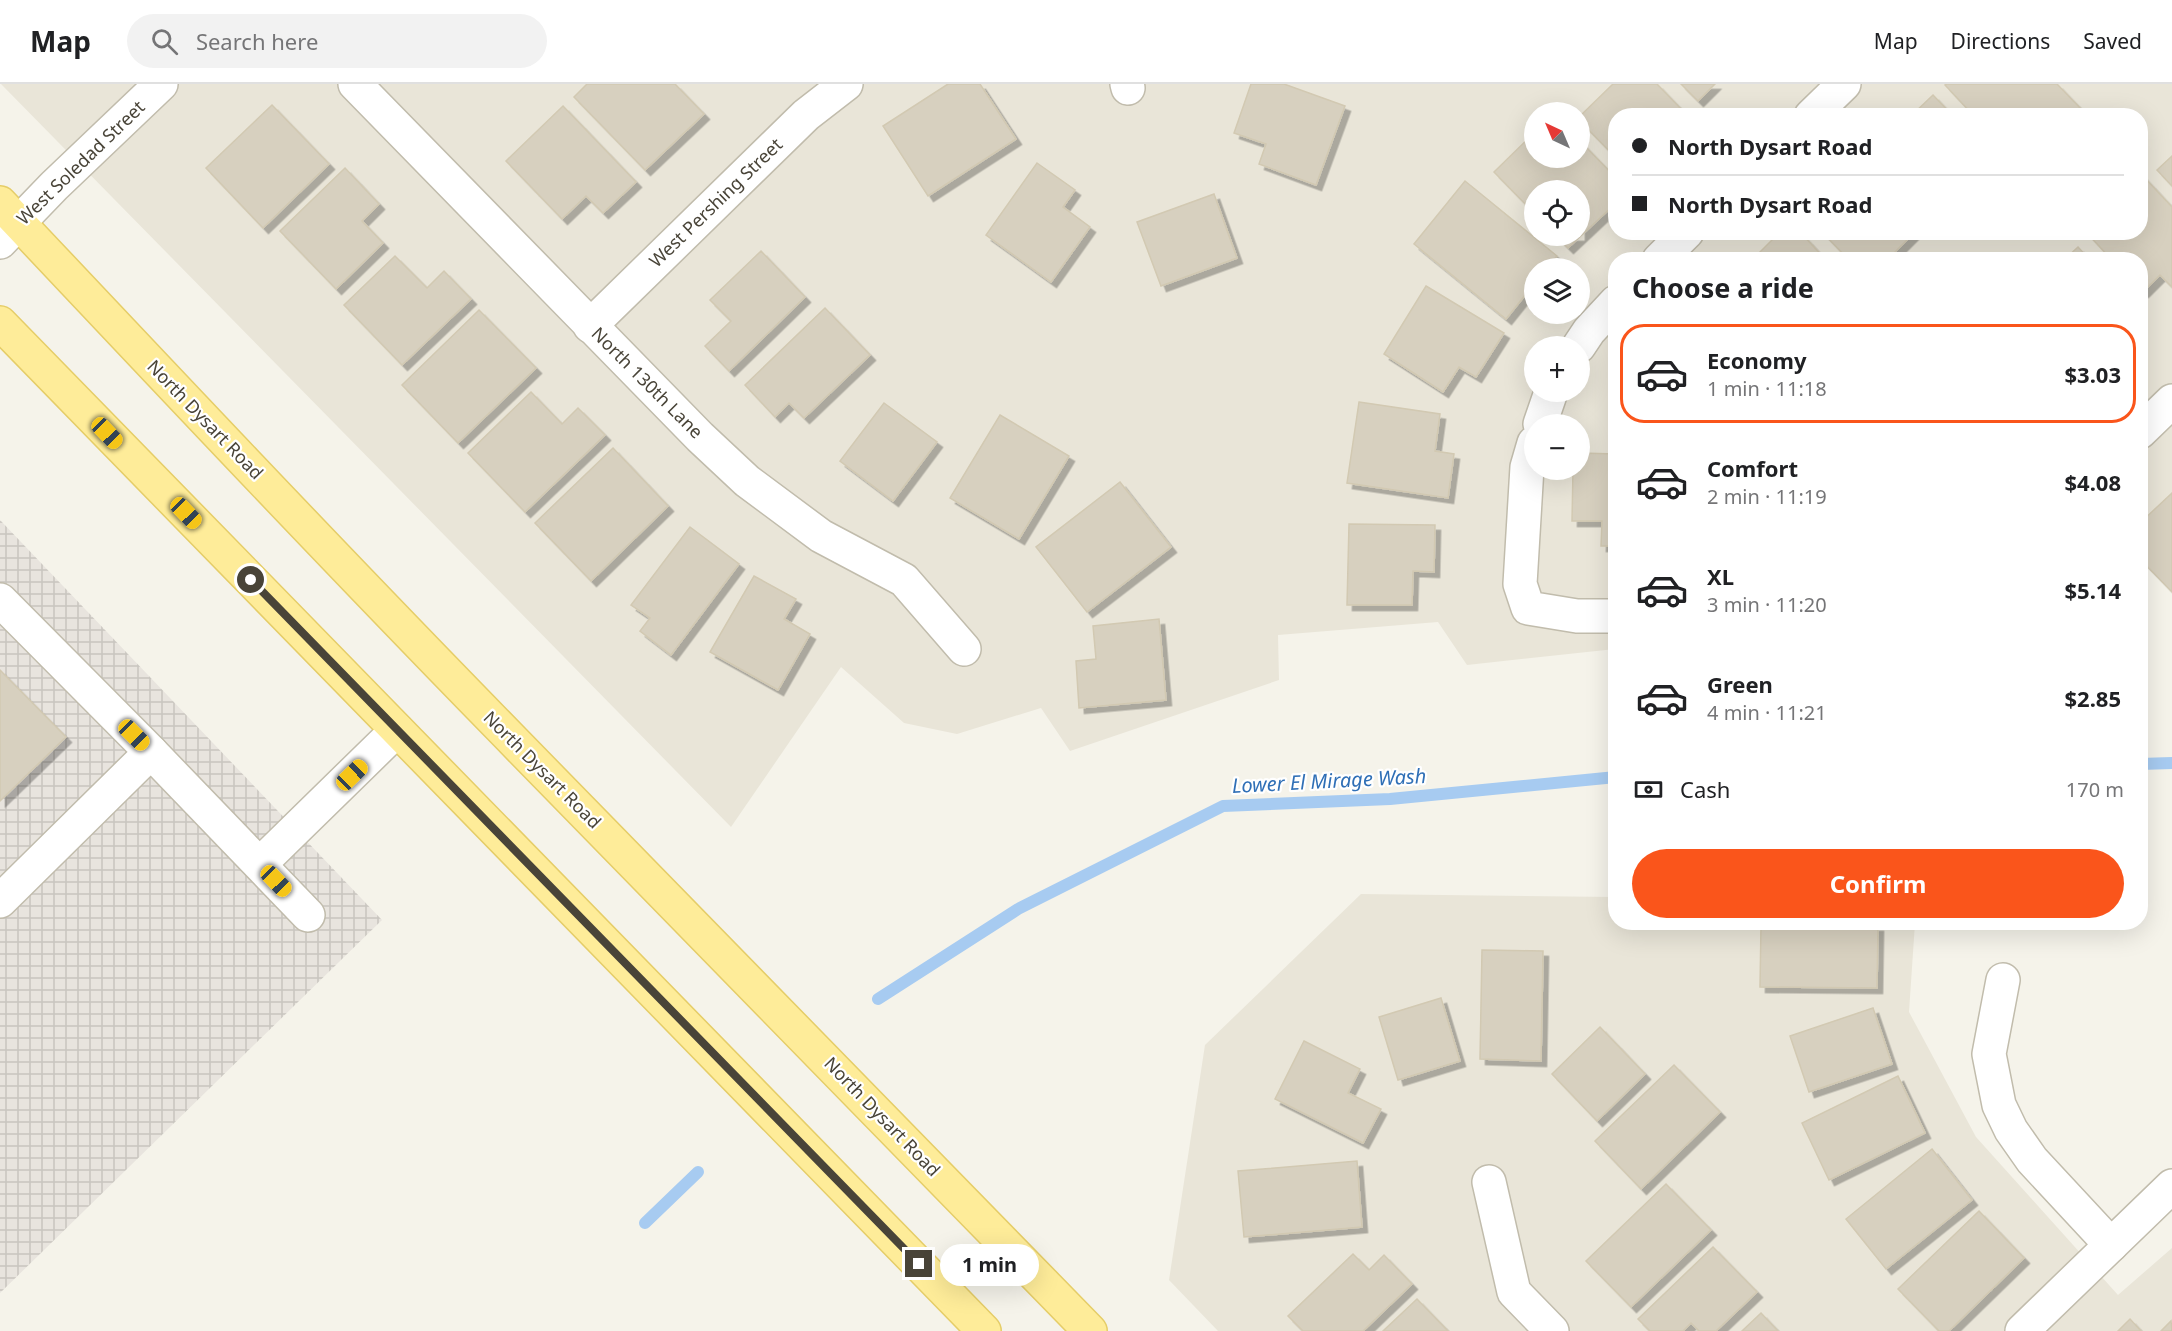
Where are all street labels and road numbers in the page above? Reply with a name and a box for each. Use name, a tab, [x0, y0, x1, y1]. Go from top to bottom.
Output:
street label: West Soledad Street	[11, 95, 150, 230]
street label: West Pershing Street	[644, 132, 787, 272]
street label: North 130th Lane	[587, 321, 709, 443]
street label: North Dysart Road	[142, 354, 269, 484]
street label: North Dysart Road	[479, 705, 607, 833]
street label: North Dysart Road	[819, 1051, 946, 1181]

